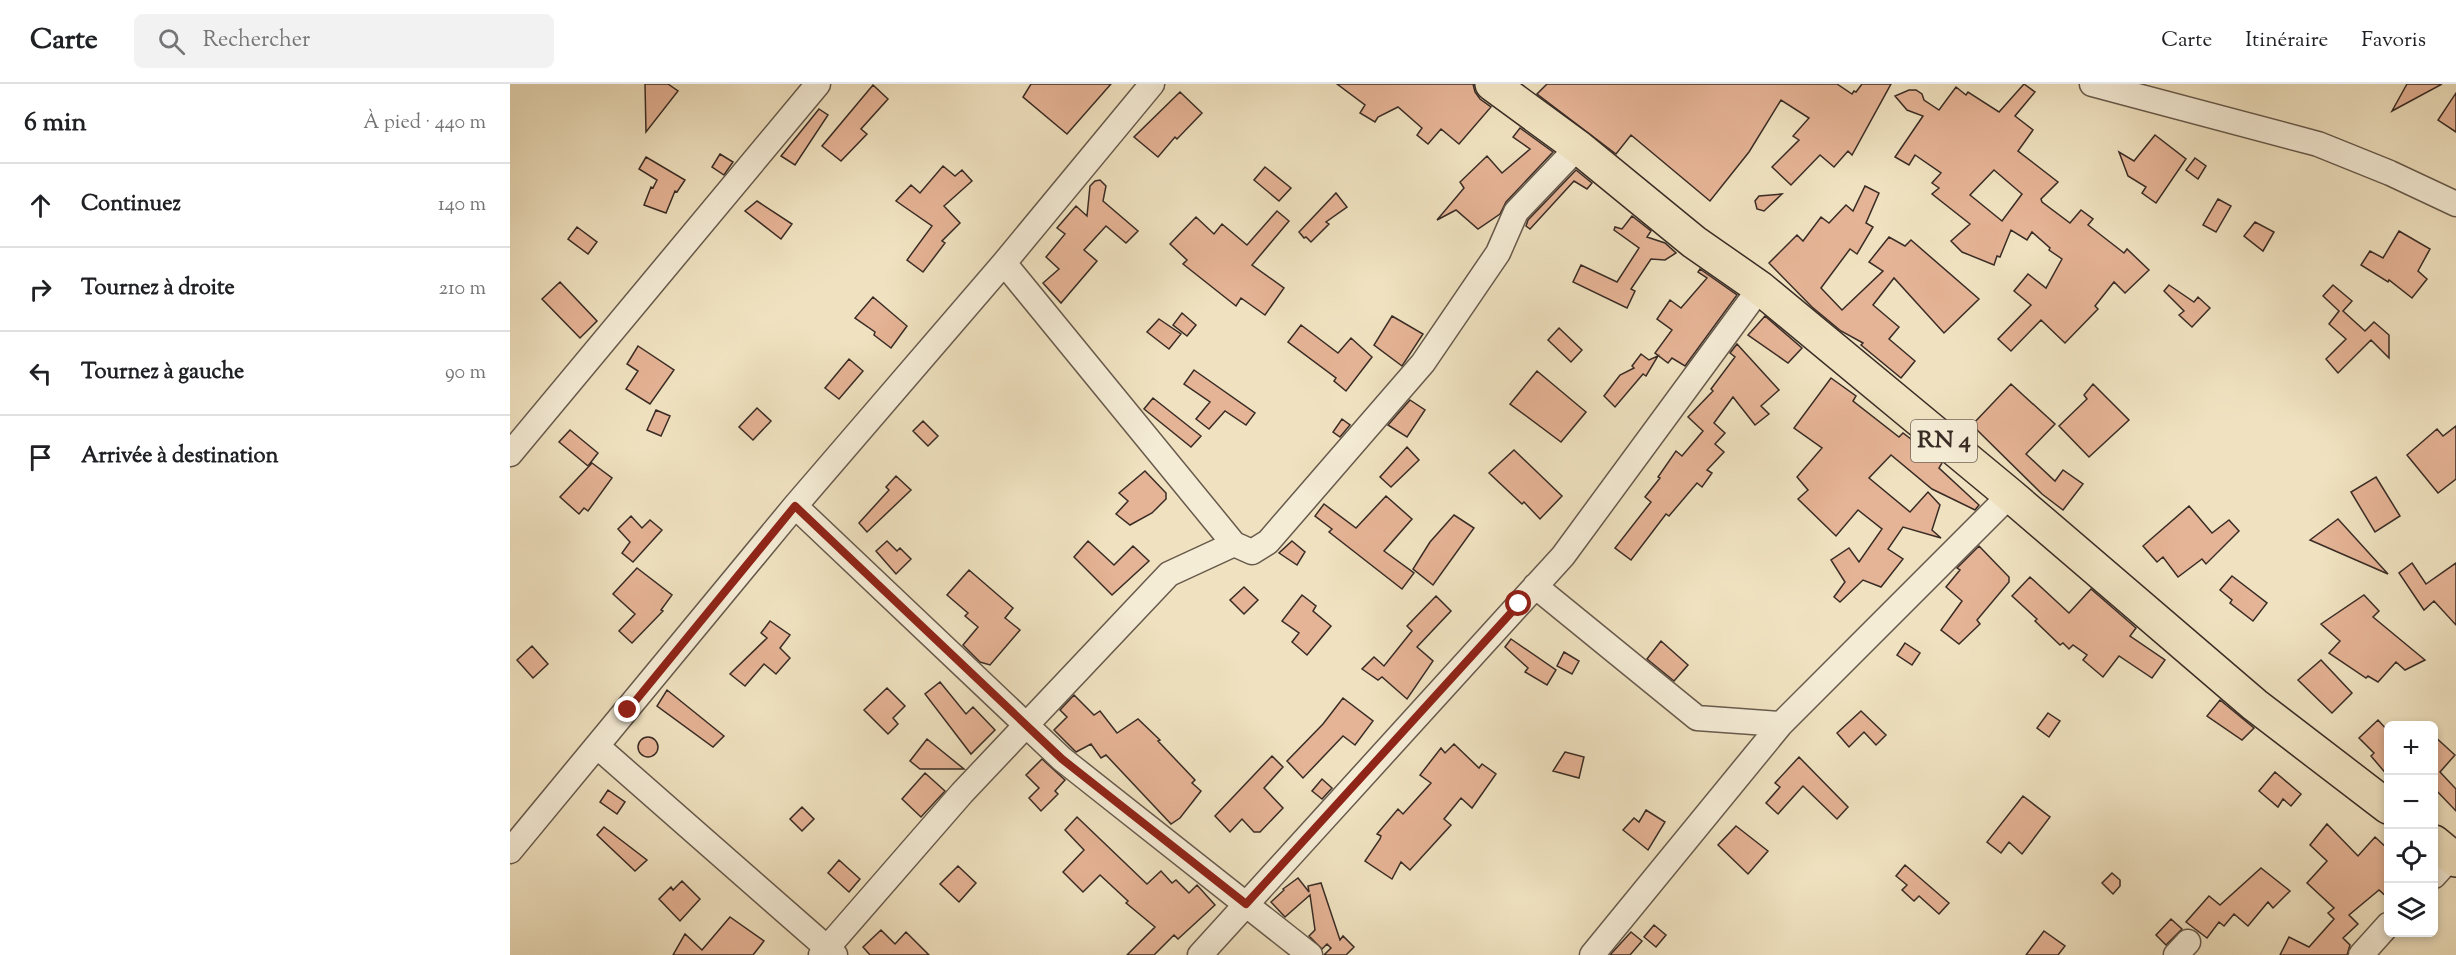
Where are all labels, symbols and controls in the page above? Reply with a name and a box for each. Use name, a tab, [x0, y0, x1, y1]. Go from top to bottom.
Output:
search box	[134, 14, 554, 68]
text: Carte	[30, 21, 98, 61]
icon: search	[155, 25, 188, 58]
text: Rechercher	[203, 25, 310, 57]
text: Carte	[2161, 26, 2212, 56]
text: Itinéraire	[2245, 26, 2328, 56]
text: Favoris	[2361, 26, 2426, 56]
text: 6 min	[24, 105, 87, 142]
text: À pied · 440 m	[363, 109, 486, 138]
icon: ahead	[24, 189, 57, 222]
text: Continuez	[81, 189, 181, 221]
text: 140 m	[438, 191, 486, 220]
icon: right	[24, 273, 57, 306]
text: Tournez à droite	[81, 273, 235, 305]
text: 210 m	[439, 275, 486, 304]
icon: left	[24, 357, 57, 390]
text: Tournez à gauche	[81, 357, 244, 389]
text: 90 m	[445, 359, 486, 388]
road number: RN 4	[1911, 420, 1977, 462]
icon: arrive	[24, 441, 57, 474]
text: Arrivée à destination	[81, 441, 278, 473]
route start	[1505, 590, 1531, 616]
route end	[614, 696, 640, 722]
map controls	[2384, 721, 2438, 937]
button: +	[2384, 721, 2438, 775]
button: −	[2384, 775, 2438, 829]
button: locate	[2384, 829, 2438, 883]
button: layers	[2384, 883, 2438, 937]

